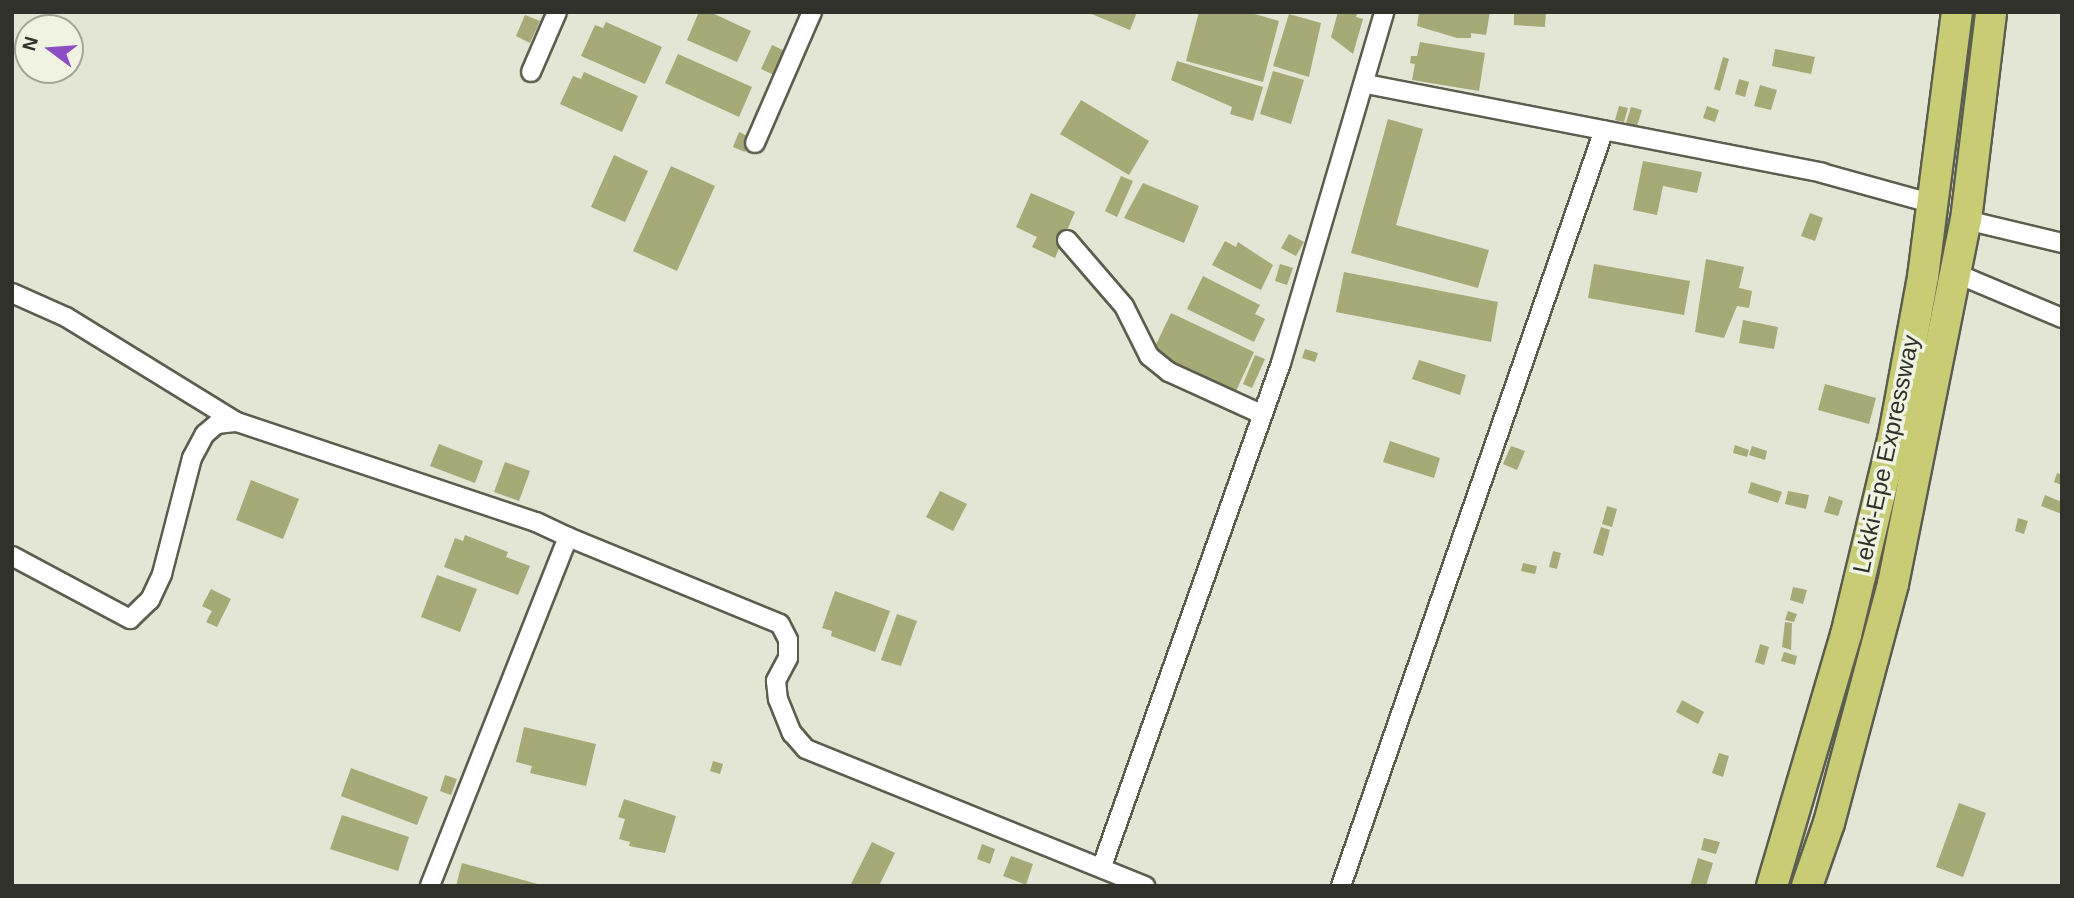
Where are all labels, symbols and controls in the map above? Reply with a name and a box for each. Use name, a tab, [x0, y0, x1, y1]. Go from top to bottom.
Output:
north arrow	[14, 14, 84, 84]
text: N	[18, 34, 42, 53]
street label: Lekki-Epe Expressway	[1847, 332, 1925, 576]

